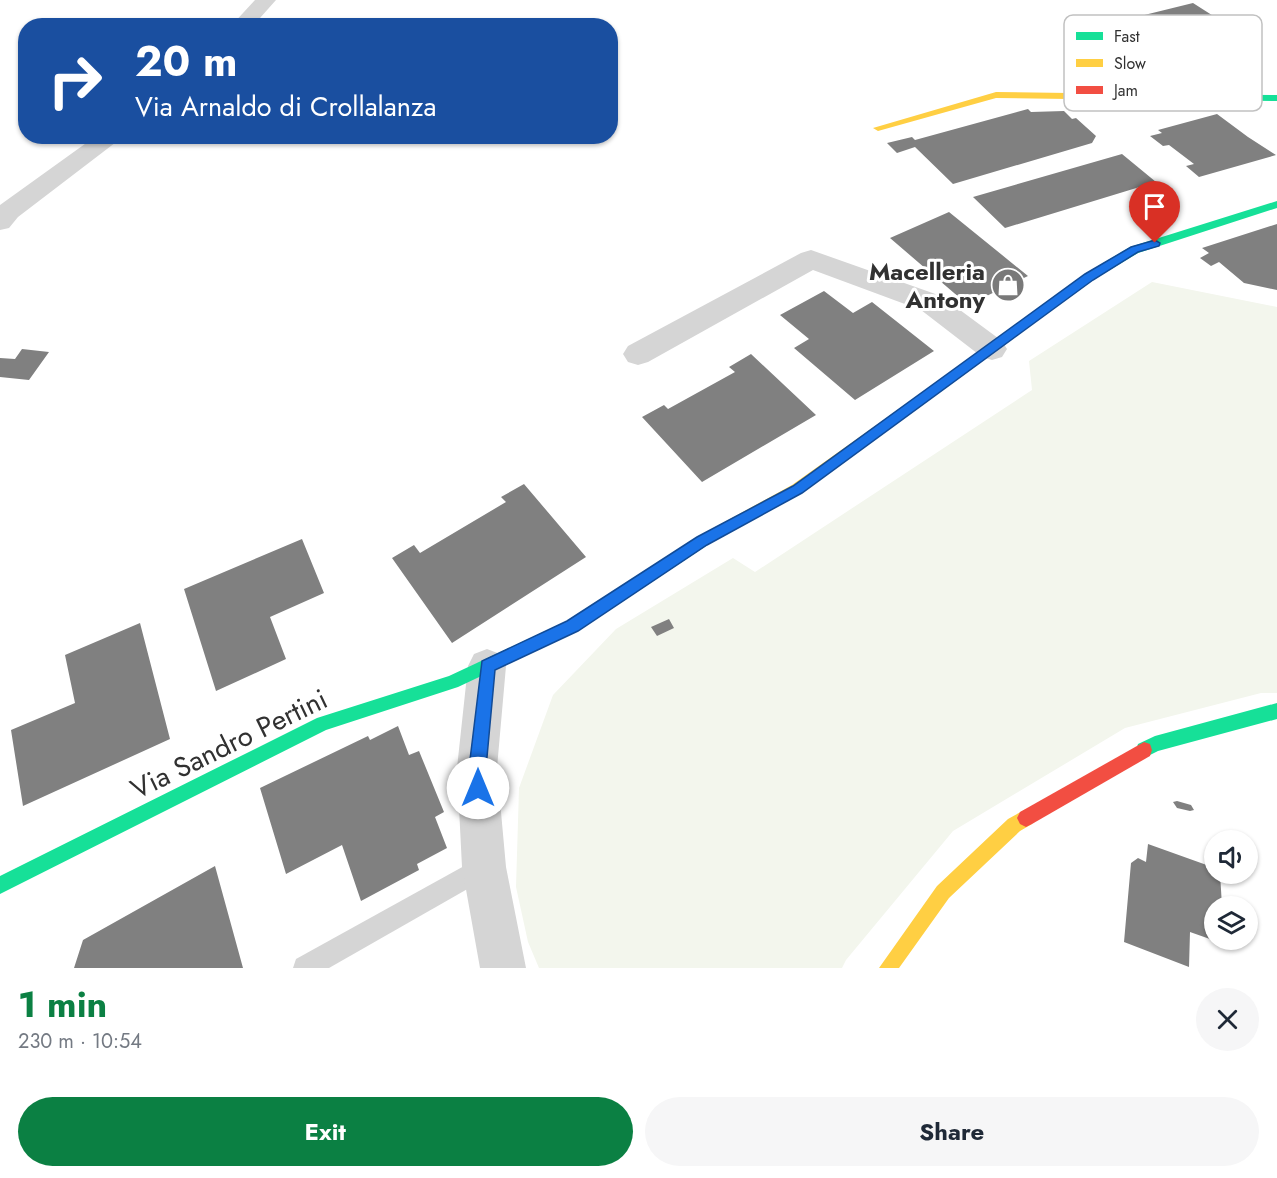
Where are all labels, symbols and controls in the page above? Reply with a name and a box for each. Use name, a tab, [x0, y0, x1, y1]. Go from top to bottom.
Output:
legend	[1064, 15, 1262, 111]
text: Fast	[1114, 25, 1140, 48]
text: 20 m	[135, 31, 237, 92]
icon: right	[36, 42, 114, 120]
text: Slow	[1114, 52, 1146, 75]
text: Jam	[1112, 79, 1138, 102]
text: Via Arnaldo di Crollalanza	[135, 87, 436, 126]
pin	[1129, 181, 1180, 243]
icon: arrive	[1138, 190, 1171, 223]
place label: Macelleria Antony	[869, 254, 985, 317]
shop icon: Macelleria Antony	[990, 267, 1026, 303]
street label: Via Sandro Pertini	[124, 679, 334, 809]
position arrow	[446, 756, 510, 820]
map controls	[1204, 830, 1258, 950]
button: sound	[1204, 830, 1258, 884]
button: layers	[1204, 896, 1258, 950]
text: 1 min	[18, 978, 107, 1030]
button: close	[1196, 988, 1259, 1051]
text: 230 m · 10:54	[18, 1027, 142, 1056]
button: Exit	[18, 1097, 633, 1166]
button: Share	[645, 1097, 1259, 1166]

